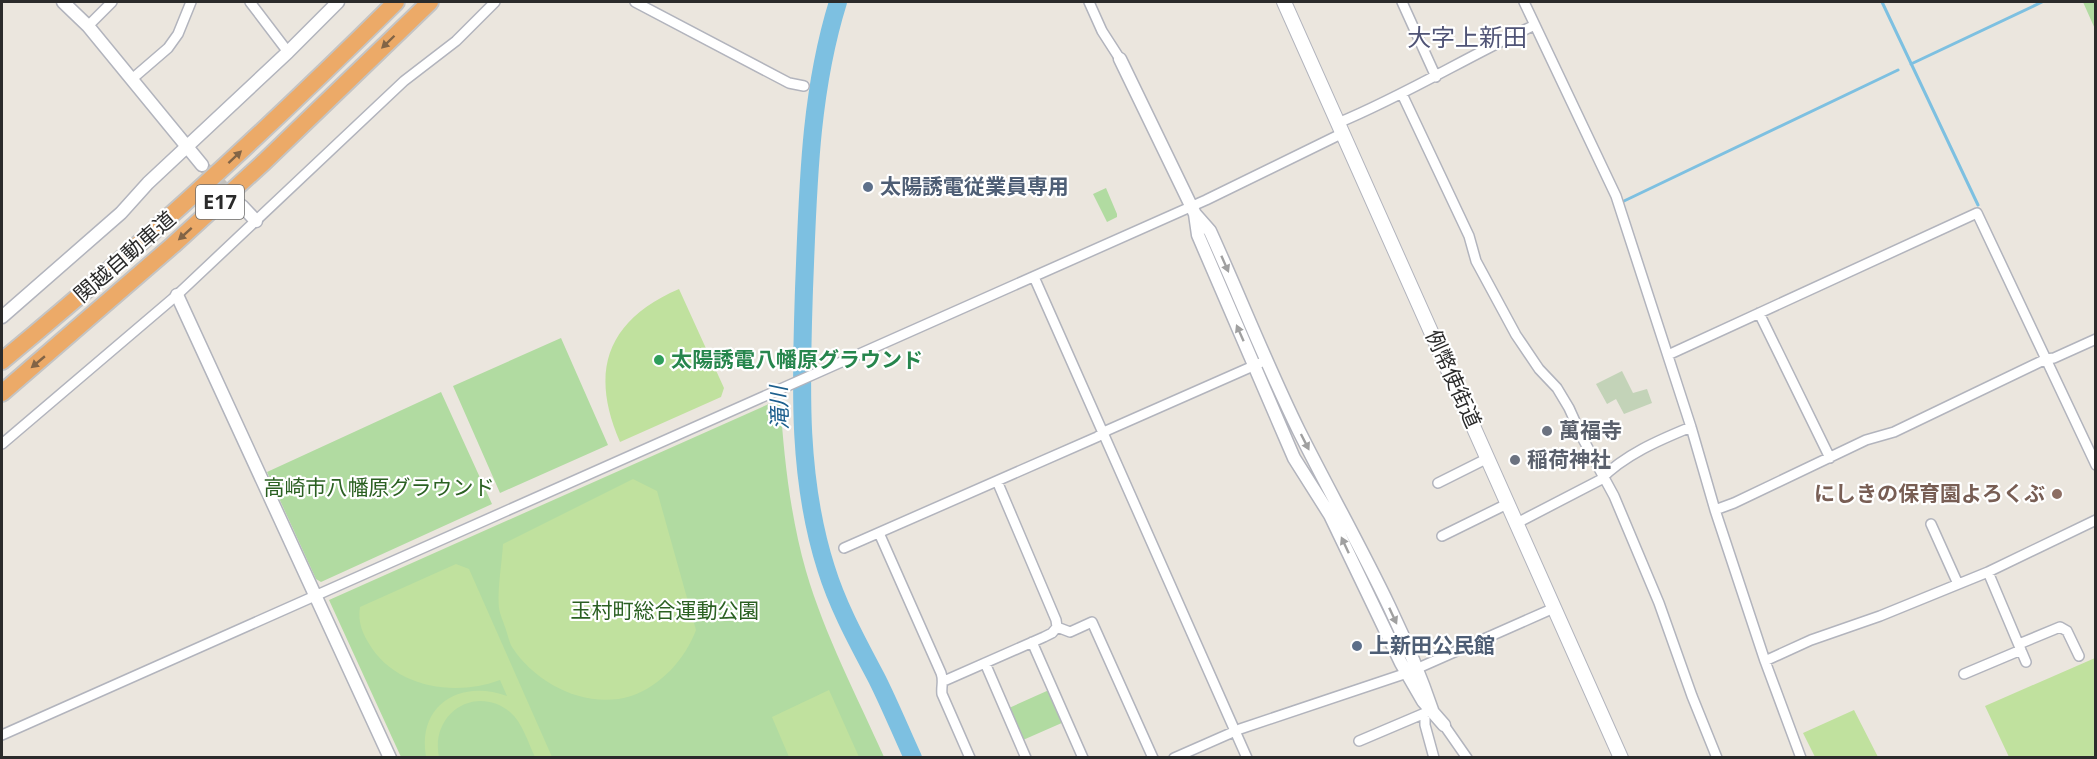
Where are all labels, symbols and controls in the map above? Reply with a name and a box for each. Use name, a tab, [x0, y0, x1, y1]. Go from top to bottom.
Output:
district label: 大字上新田	[1407, 20, 1527, 53]
one-way arrow	[380, 35, 395, 49]
one-way arrow	[227, 150, 241, 164]
place label: 太陽誘電従業員専用	[880, 172, 1069, 200]
marker: 太陽誘電従業員専用	[861, 180, 875, 194]
road number: E17	[196, 185, 244, 219]
street label: 関越自動車道	[68, 204, 181, 308]
one-way arrow	[178, 227, 193, 241]
one-way arrow	[1220, 255, 1230, 273]
one-way arrow	[1236, 325, 1245, 342]
street label: 例幣使街道	[1420, 325, 1488, 432]
place label: 太陽誘電八幡原グラウンド	[671, 345, 923, 373]
marker: 太陽誘電八幡原グラウンド	[652, 353, 666, 367]
one-way arrow	[31, 355, 46, 368]
water label: 滝川	[762, 384, 794, 431]
place label: 萬福寺	[1559, 416, 1622, 444]
marker: 萬福寺	[1540, 424, 1554, 438]
one-way arrow	[1300, 433, 1310, 450]
place label: 稲荷神社	[1527, 445, 1611, 473]
marker: 稲荷神社	[1508, 453, 1522, 467]
park label: 高崎市八幡原グラウンド	[264, 473, 495, 501]
place label: にしきの保育園よろくぶ	[1814, 479, 2045, 507]
marker: にしきの保育園よろくぶ	[2050, 487, 2064, 501]
one-way arrow	[1340, 537, 1349, 554]
park label: 玉村町総合運動公園	[571, 596, 760, 624]
one-way arrow	[1388, 607, 1398, 625]
place label: 上新田公民館	[1369, 631, 1495, 659]
marker: 上新田公民館	[1350, 639, 1364, 653]

